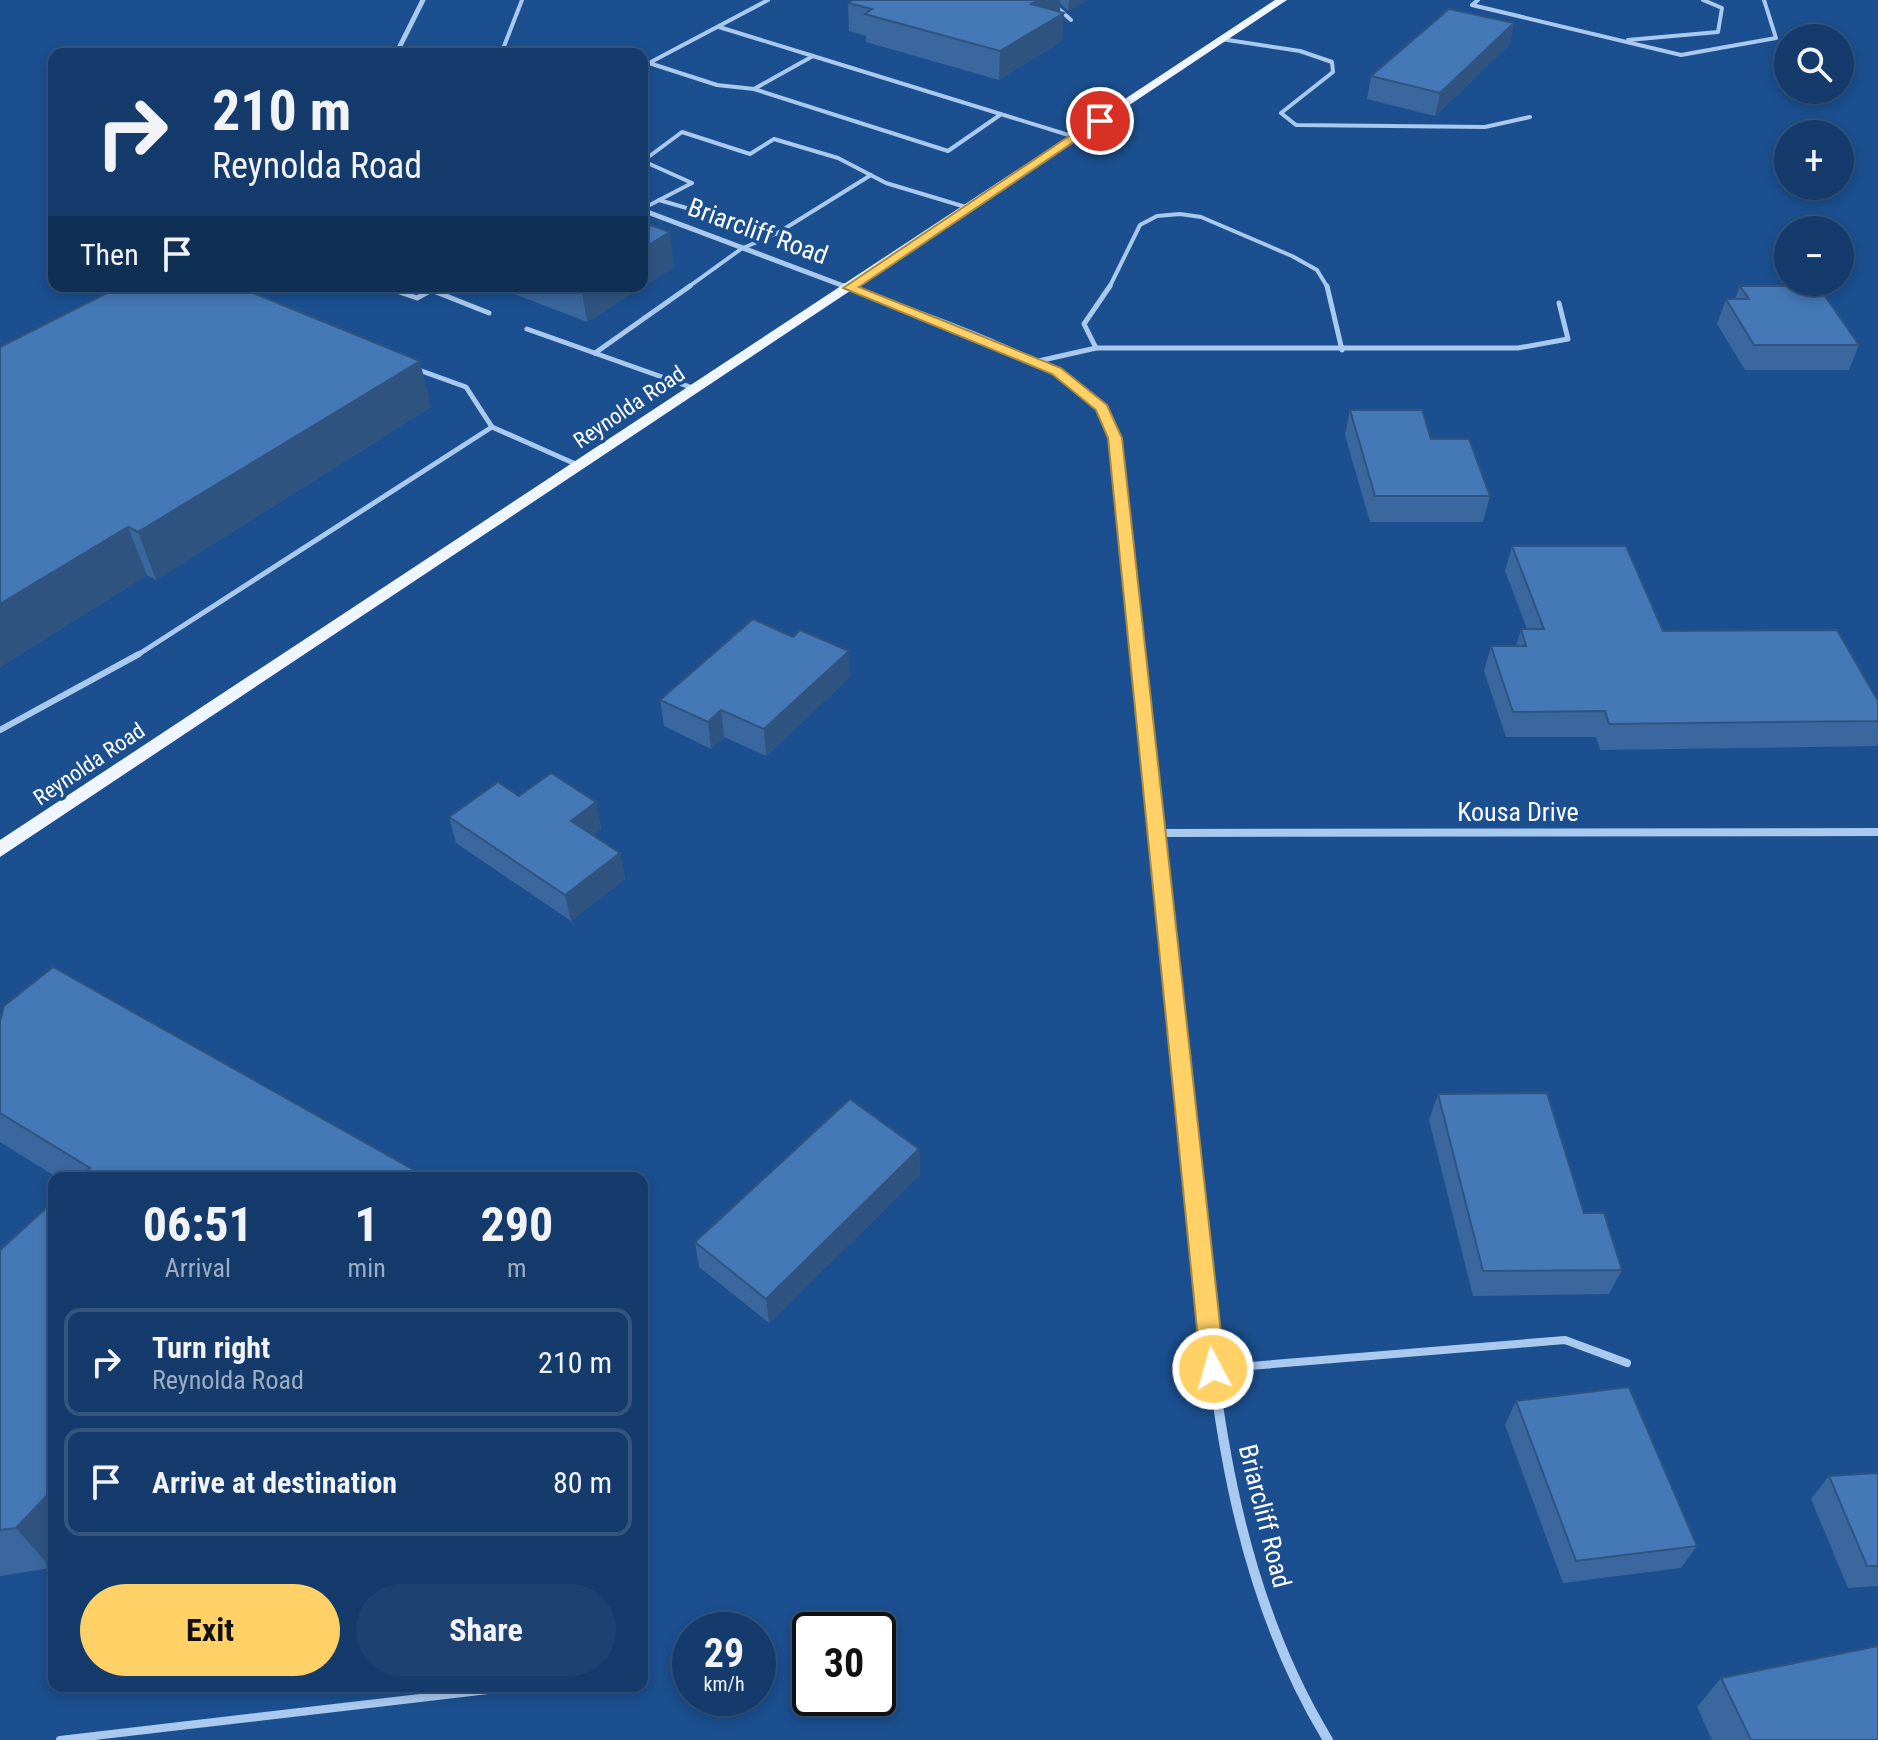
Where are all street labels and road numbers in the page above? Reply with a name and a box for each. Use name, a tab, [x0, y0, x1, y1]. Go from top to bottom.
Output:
street label: Briarcliff Road	[684, 192, 832, 270]
street label: Reynolda Road	[569, 361, 689, 453]
street label: Reynolda Road	[29, 718, 149, 810]
street label: Kousa Drive	[1457, 797, 1579, 827]
street label: Briarcliff Road	[1233, 1441, 1297, 1591]

